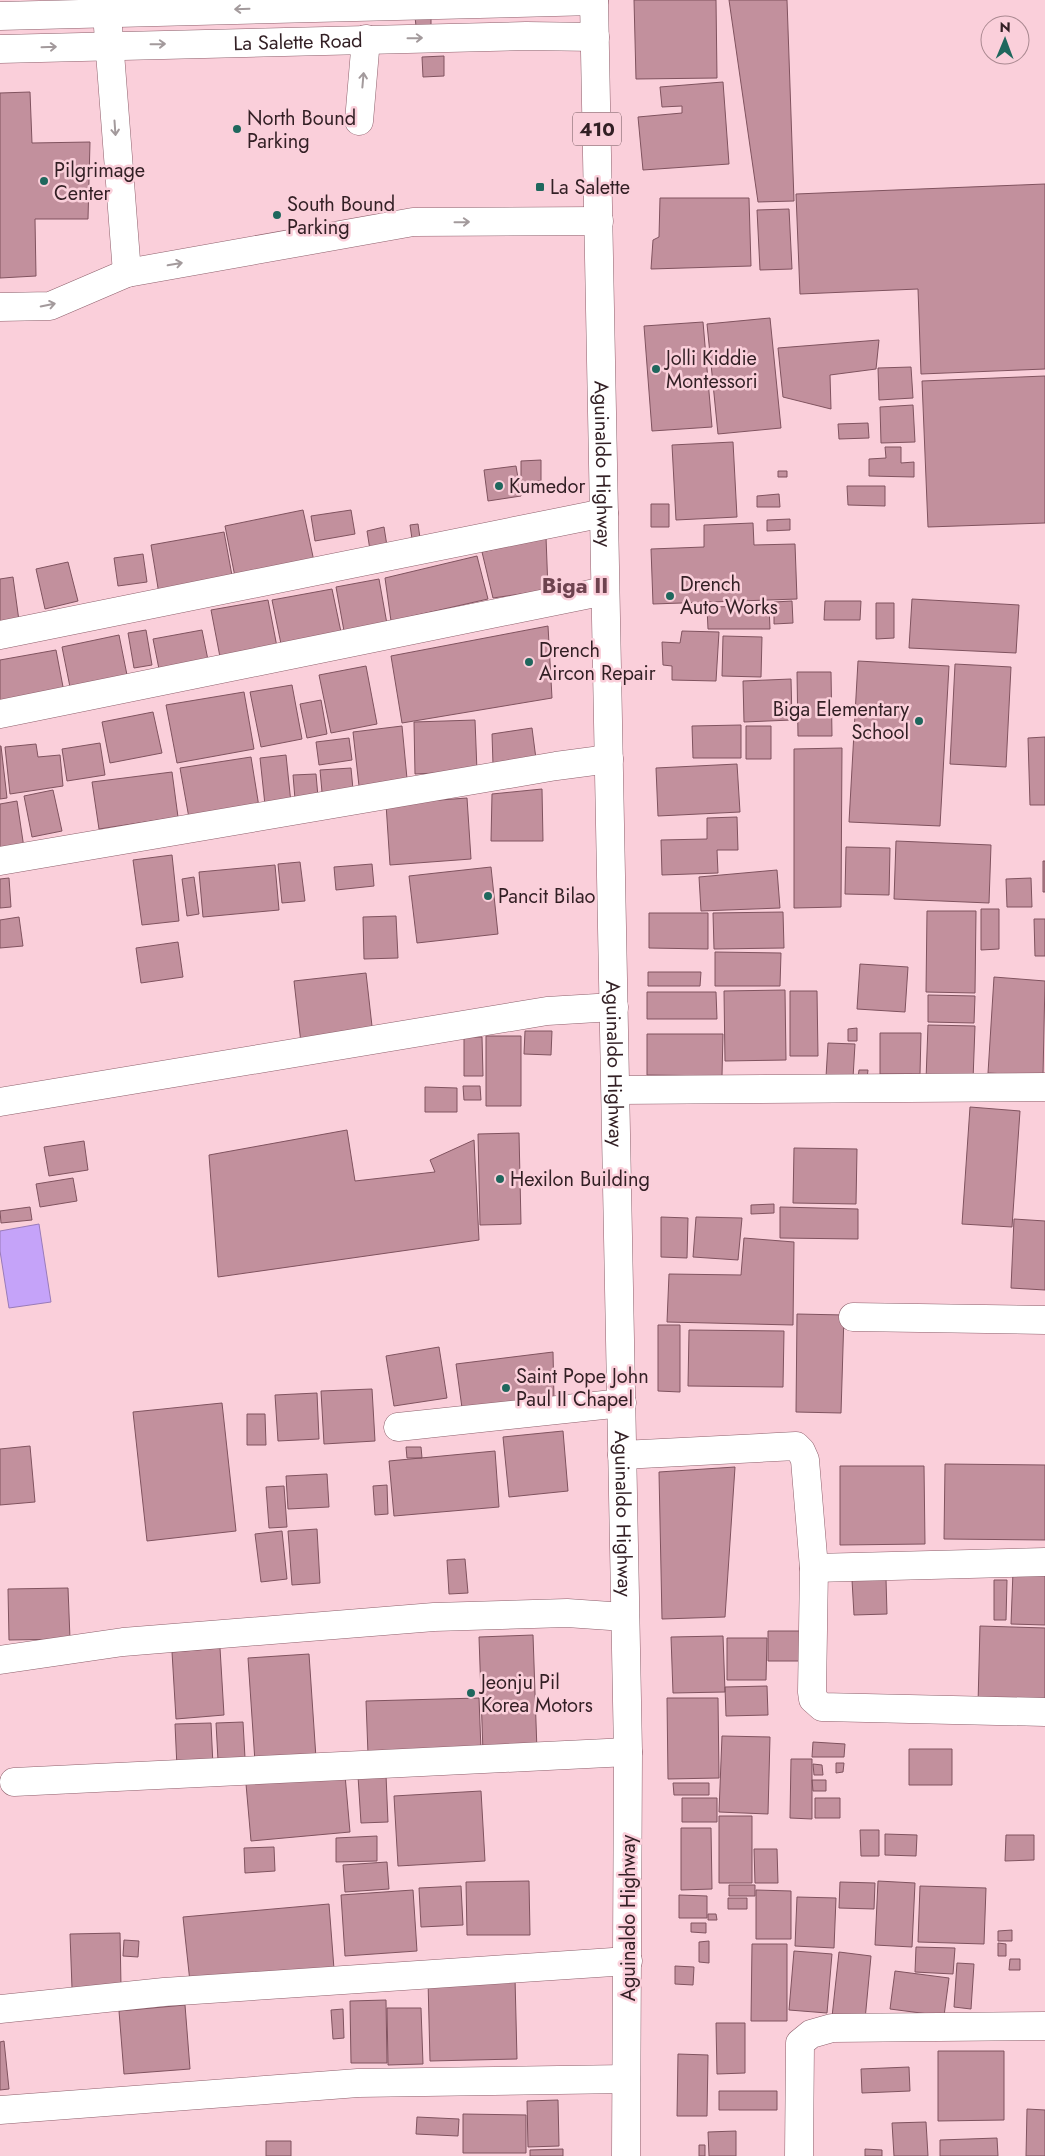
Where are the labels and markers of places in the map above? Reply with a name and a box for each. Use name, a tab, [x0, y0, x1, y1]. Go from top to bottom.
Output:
place label: North Bound Parking	[247, 104, 356, 156]
marker: North Bound Parking	[231, 123, 243, 135]
place label: Pilgrimage Center	[54, 156, 145, 208]
place label: La Salette	[550, 173, 630, 202]
marker: Pilgrimage Center	[38, 175, 50, 187]
marker: La Salette	[534, 181, 546, 193]
place label: South Bound Parking	[287, 190, 395, 242]
marker: South Bound Parking	[271, 209, 283, 221]
place label: Jolli Kiddie Montessori	[663, 344, 758, 396]
marker: Jolli Kiddie Montessori	[650, 363, 662, 375]
place label: Kumedor	[509, 472, 585, 501]
marker: Kumedor	[493, 480, 505, 492]
place label: Drench Auto Works	[680, 570, 778, 622]
marker: Drench Auto Works	[664, 590, 676, 602]
place label: Drench Aircon Repair	[539, 636, 656, 688]
marker: Drench Aircon Repair	[523, 656, 535, 668]
place label: Biga Elementary School	[773, 695, 909, 747]
marker: Biga Elementary School	[913, 715, 925, 727]
place label: Pancit Bilao	[498, 882, 596, 911]
marker: Pancit Bilao	[482, 890, 494, 902]
place label: Hexilon Building	[510, 1165, 650, 1194]
marker: Hexilon Building	[494, 1173, 506, 1185]
place label: Saint Pope John Paul II Chapel	[516, 1362, 649, 1414]
marker: Saint Pope John Paul II Chapel	[500, 1382, 512, 1394]
place label: Jeonju Pil Korea Motors	[478, 1668, 593, 1720]
marker: Jeonju Pil Korea Motors	[465, 1687, 477, 1699]

